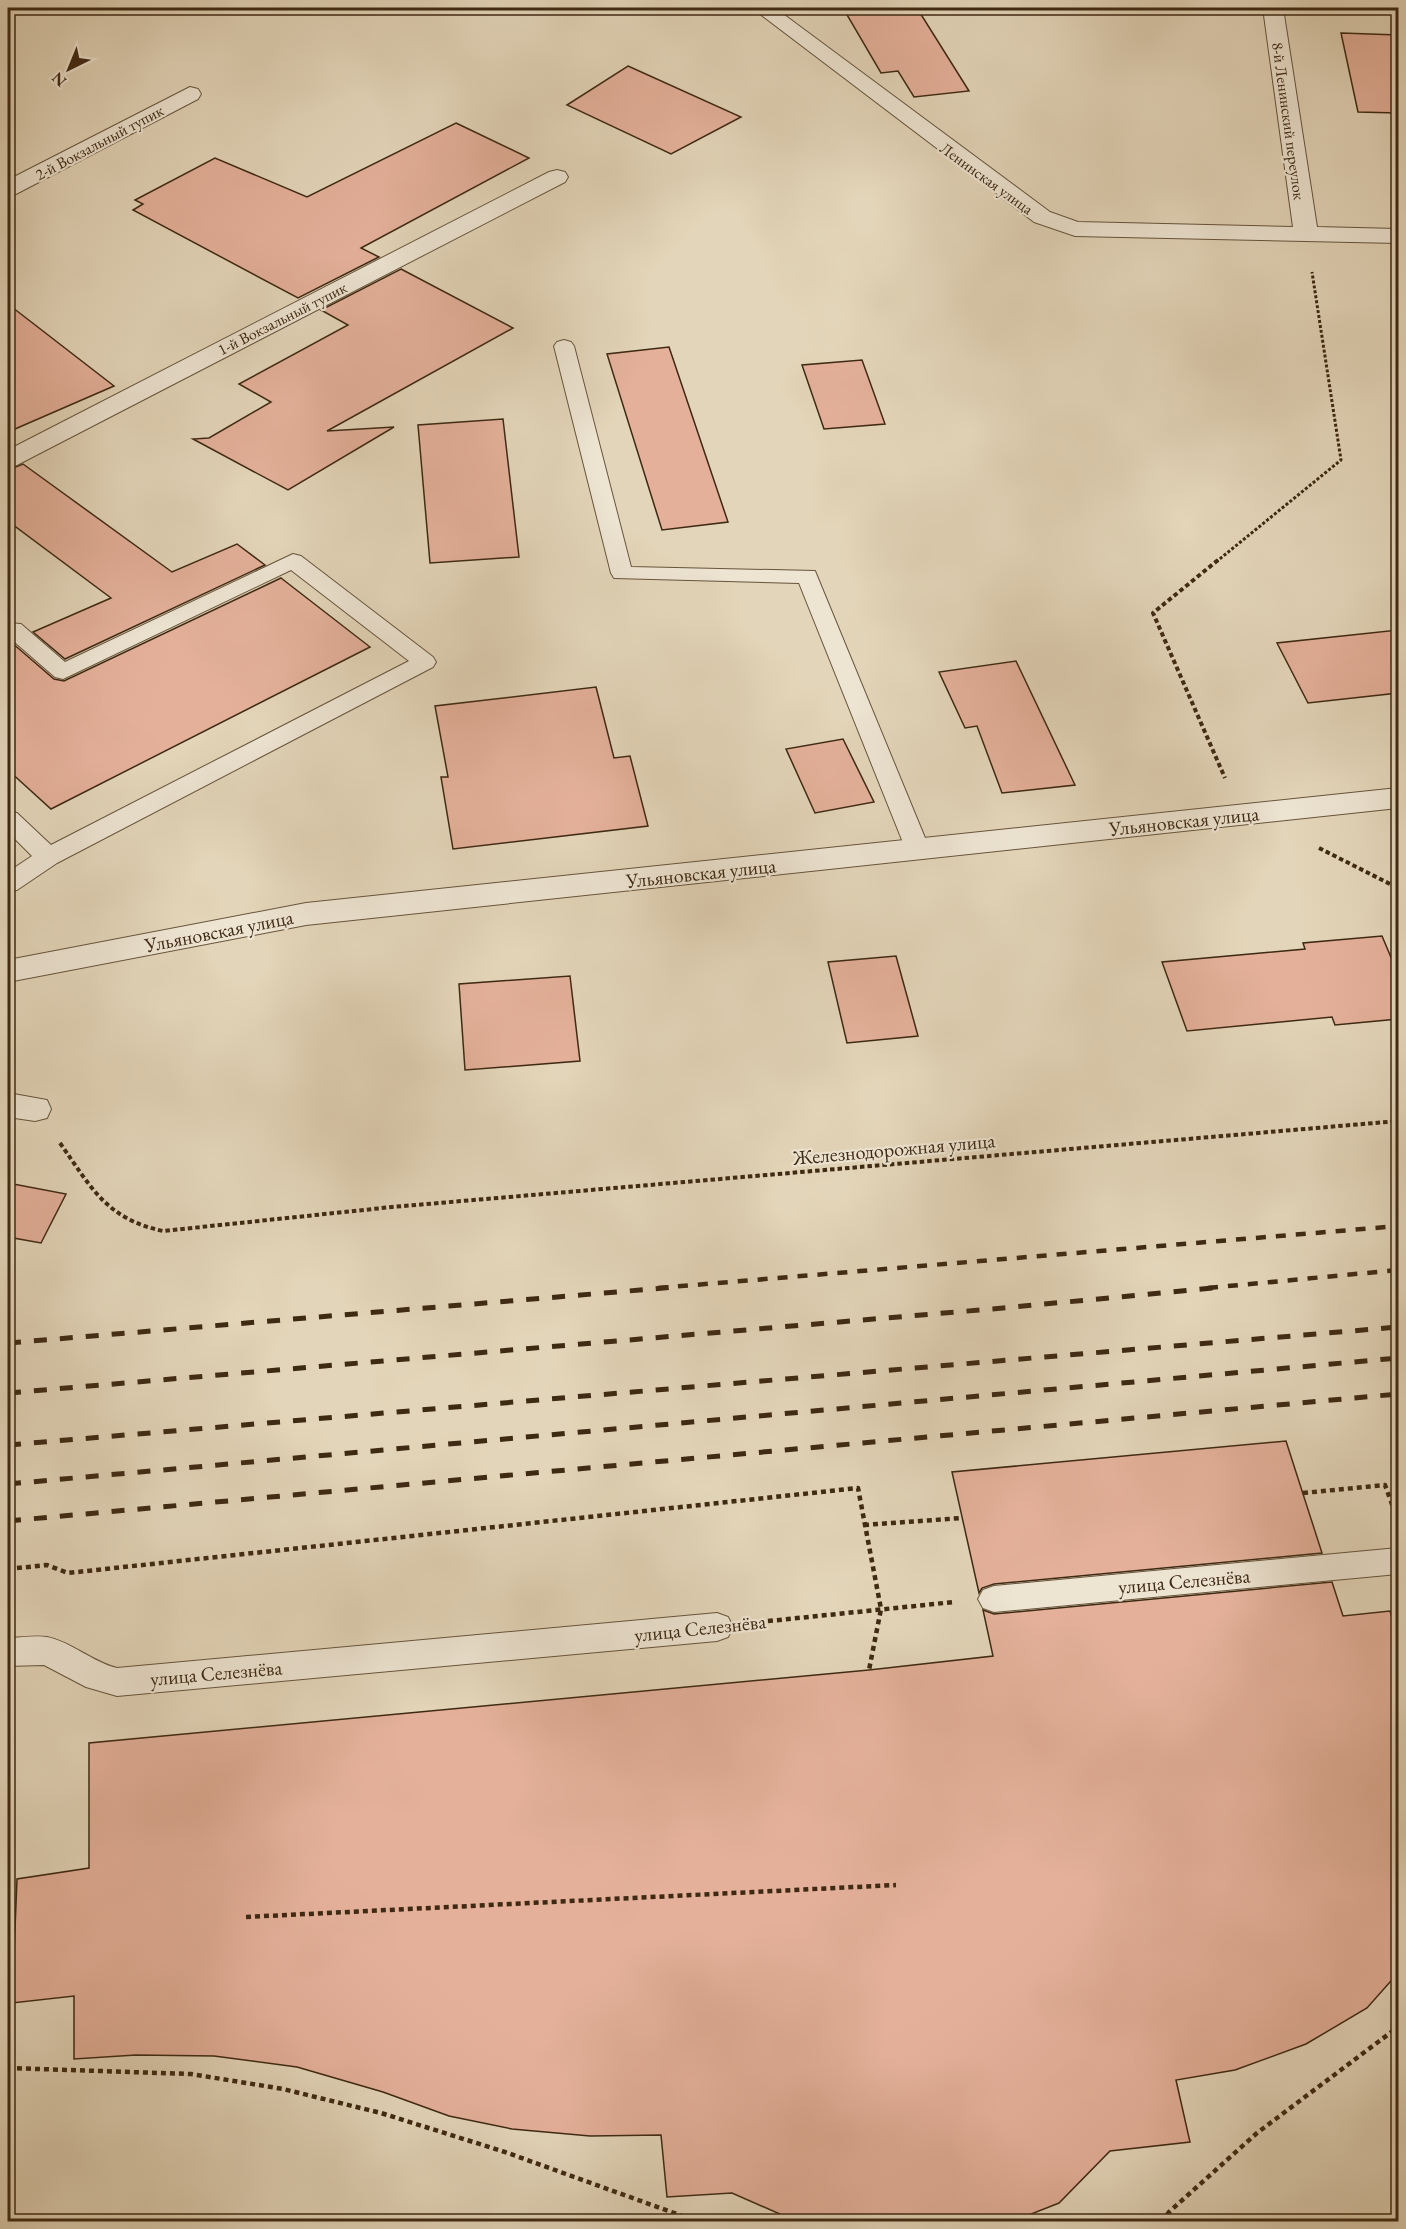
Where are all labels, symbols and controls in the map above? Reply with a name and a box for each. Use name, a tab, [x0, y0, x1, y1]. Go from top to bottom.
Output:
north arrow	[39, 39, 99, 99]
street label: 8-й Ленинский переулок	[1267, 41, 1310, 202]
text: N	[47, 67, 71, 92]
street label: 2-й Вокзальный тупик	[31, 100, 167, 185]
street label: Ленинская улица	[936, 137, 1038, 220]
street label: 1-й Вокзальный тупик	[214, 277, 351, 360]
street label: Ульяновская улица	[1107, 800, 1260, 842]
street label: Ульяновская улица	[624, 852, 777, 894]
street label: Ульяновская улица	[141, 904, 296, 958]
street label: Железнодорожная улица	[791, 1127, 996, 1171]
street label: улица Селезнёва	[1117, 1562, 1251, 1600]
street label: улица Селезнёва	[633, 1608, 767, 1648]
street label: улица Селезнёва	[149, 1654, 283, 1692]

